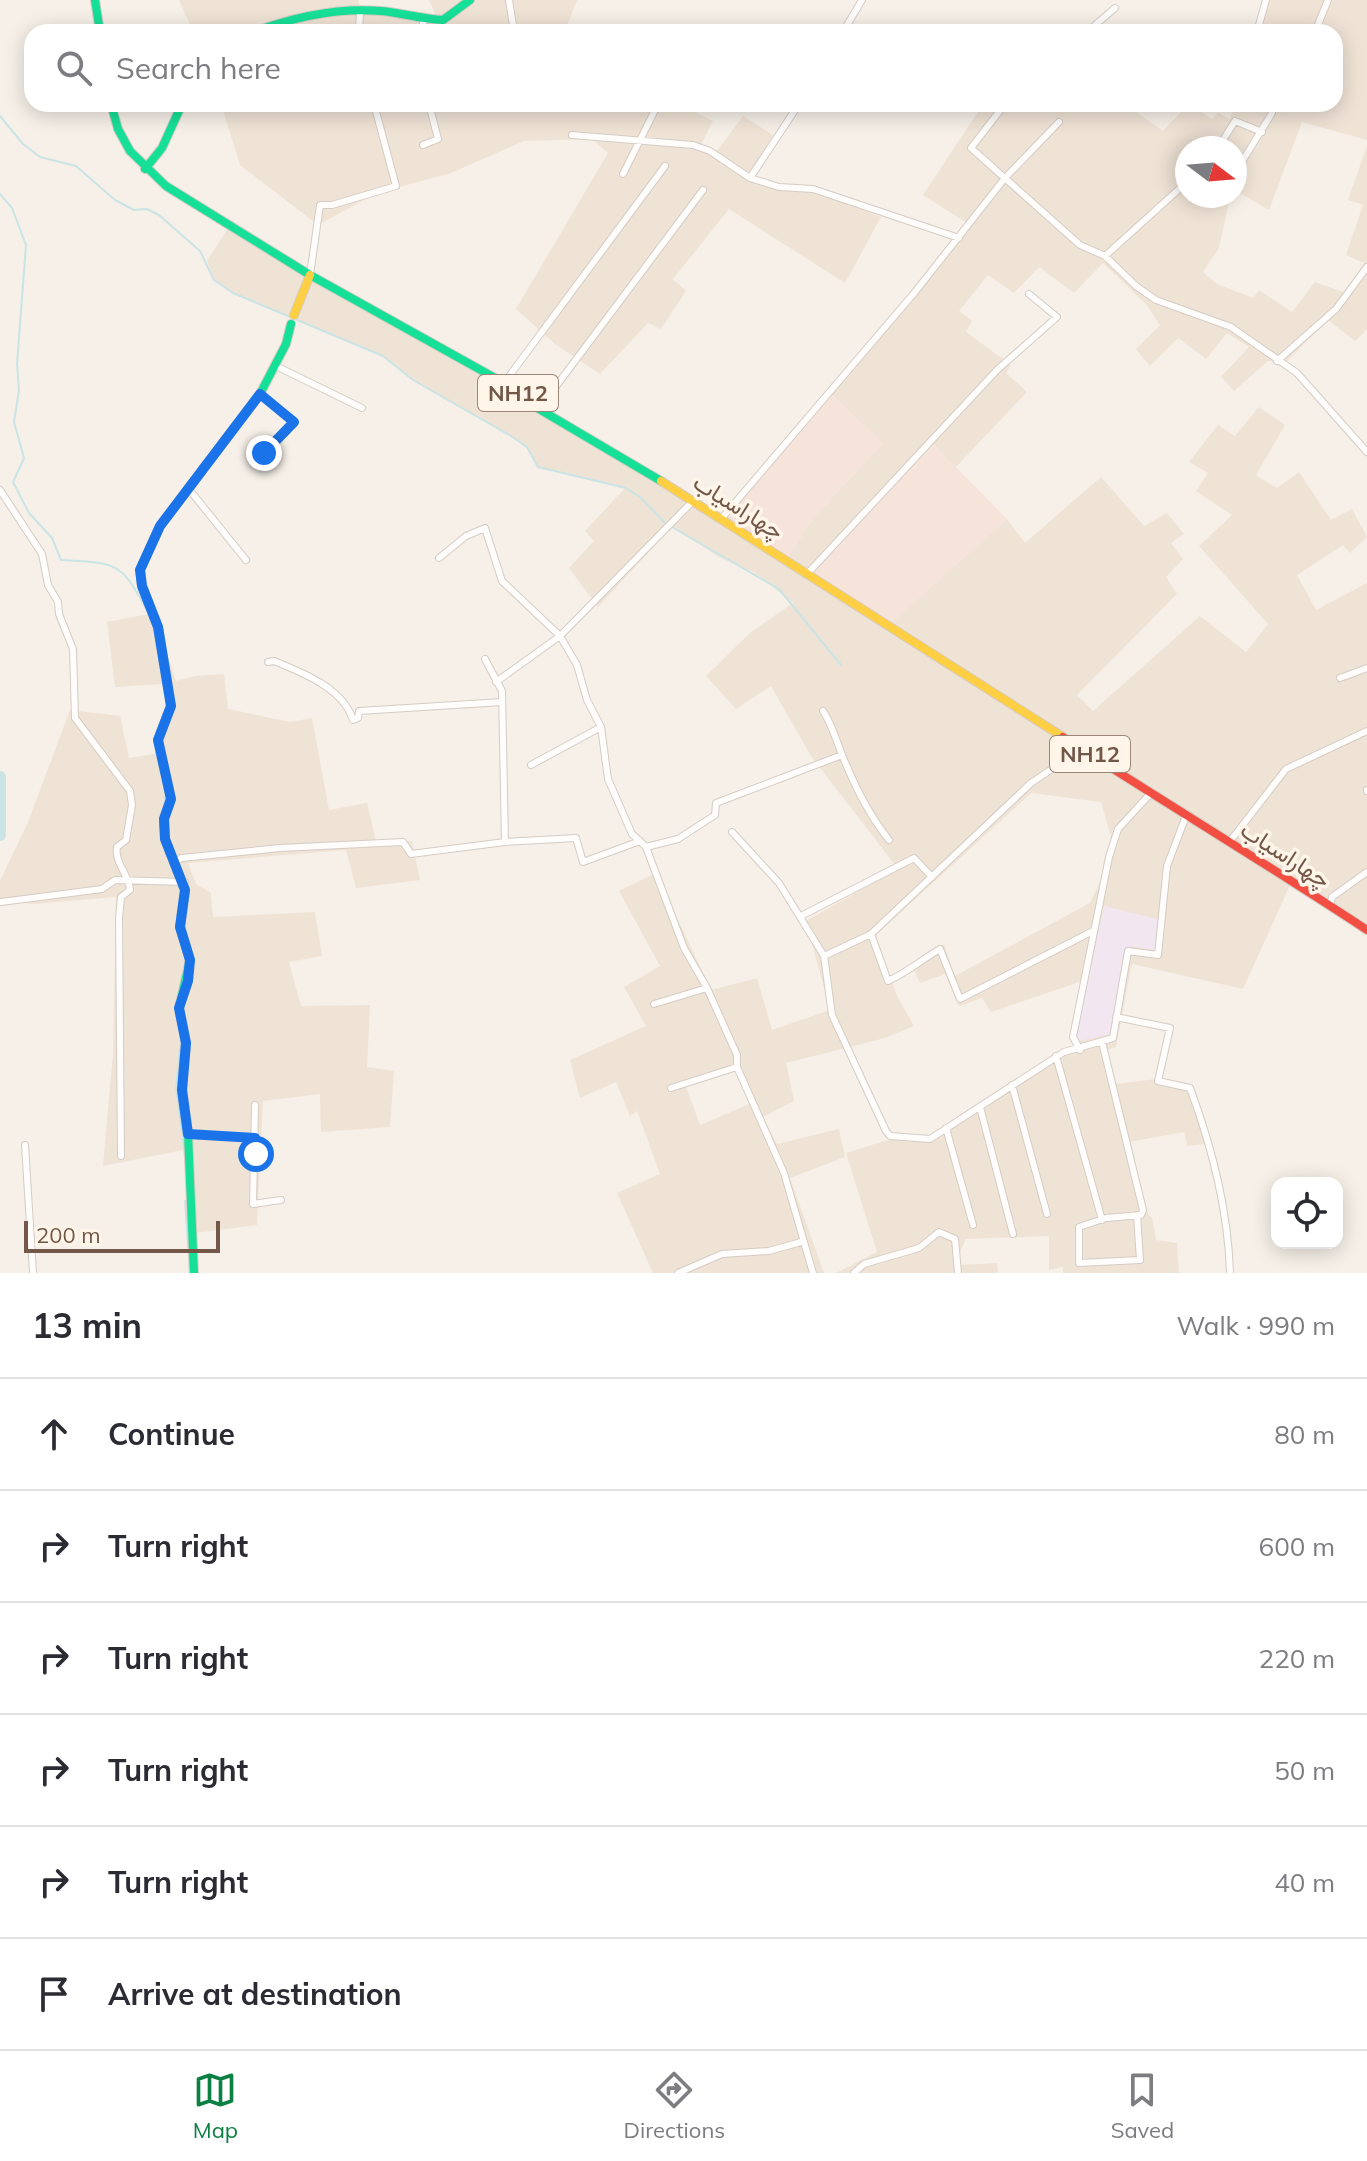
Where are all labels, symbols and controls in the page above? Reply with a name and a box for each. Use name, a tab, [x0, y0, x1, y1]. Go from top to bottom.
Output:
search box	[24, 24, 1343, 112]
icon: search	[52, 46, 96, 90]
text: Search here	[116, 49, 281, 87]
north arrow	[1175, 136, 1247, 208]
road number: NH12	[478, 375, 558, 411]
route end	[246, 435, 282, 471]
street label: چهاراسیاب	[687, 466, 790, 547]
road number: NH12	[1050, 736, 1130, 772]
street label: چهاراسیاب	[1234, 814, 1337, 896]
route start	[238, 1136, 274, 1172]
map controls	[1271, 1177, 1343, 1249]
button: locate	[1271, 1177, 1343, 1249]
scale bar	[24, 1217, 220, 1253]
text: 200 m	[36, 1221, 101, 1249]
text: 13 min	[32, 1304, 142, 1347]
text: Walk · 990 m	[1176, 1309, 1335, 1342]
icon: ahead	[32, 1412, 76, 1456]
text: Continue	[108, 1415, 235, 1453]
text: 80 m	[1274, 1418, 1335, 1451]
icon: right	[32, 1524, 76, 1568]
text: Turn right	[108, 1527, 248, 1565]
text: 600 m	[1259, 1530, 1335, 1563]
icon: right	[32, 1636, 76, 1680]
text: Turn right	[108, 1639, 248, 1677]
text: 220 m	[1259, 1642, 1335, 1675]
icon: right	[32, 1748, 76, 1792]
text: Turn right	[108, 1751, 248, 1789]
text: 50 m	[1274, 1754, 1335, 1787]
icon: right	[32, 1860, 76, 1904]
text: Turn right	[108, 1863, 248, 1901]
text: 40 m	[1274, 1866, 1335, 1899]
icon: arrive	[32, 1972, 76, 2016]
text: Arrive at destination	[108, 1975, 402, 2013]
tab: Map	[193, 2068, 238, 2144]
tab: Directions	[624, 2068, 725, 2144]
tab: Saved	[1111, 2068, 1174, 2144]

